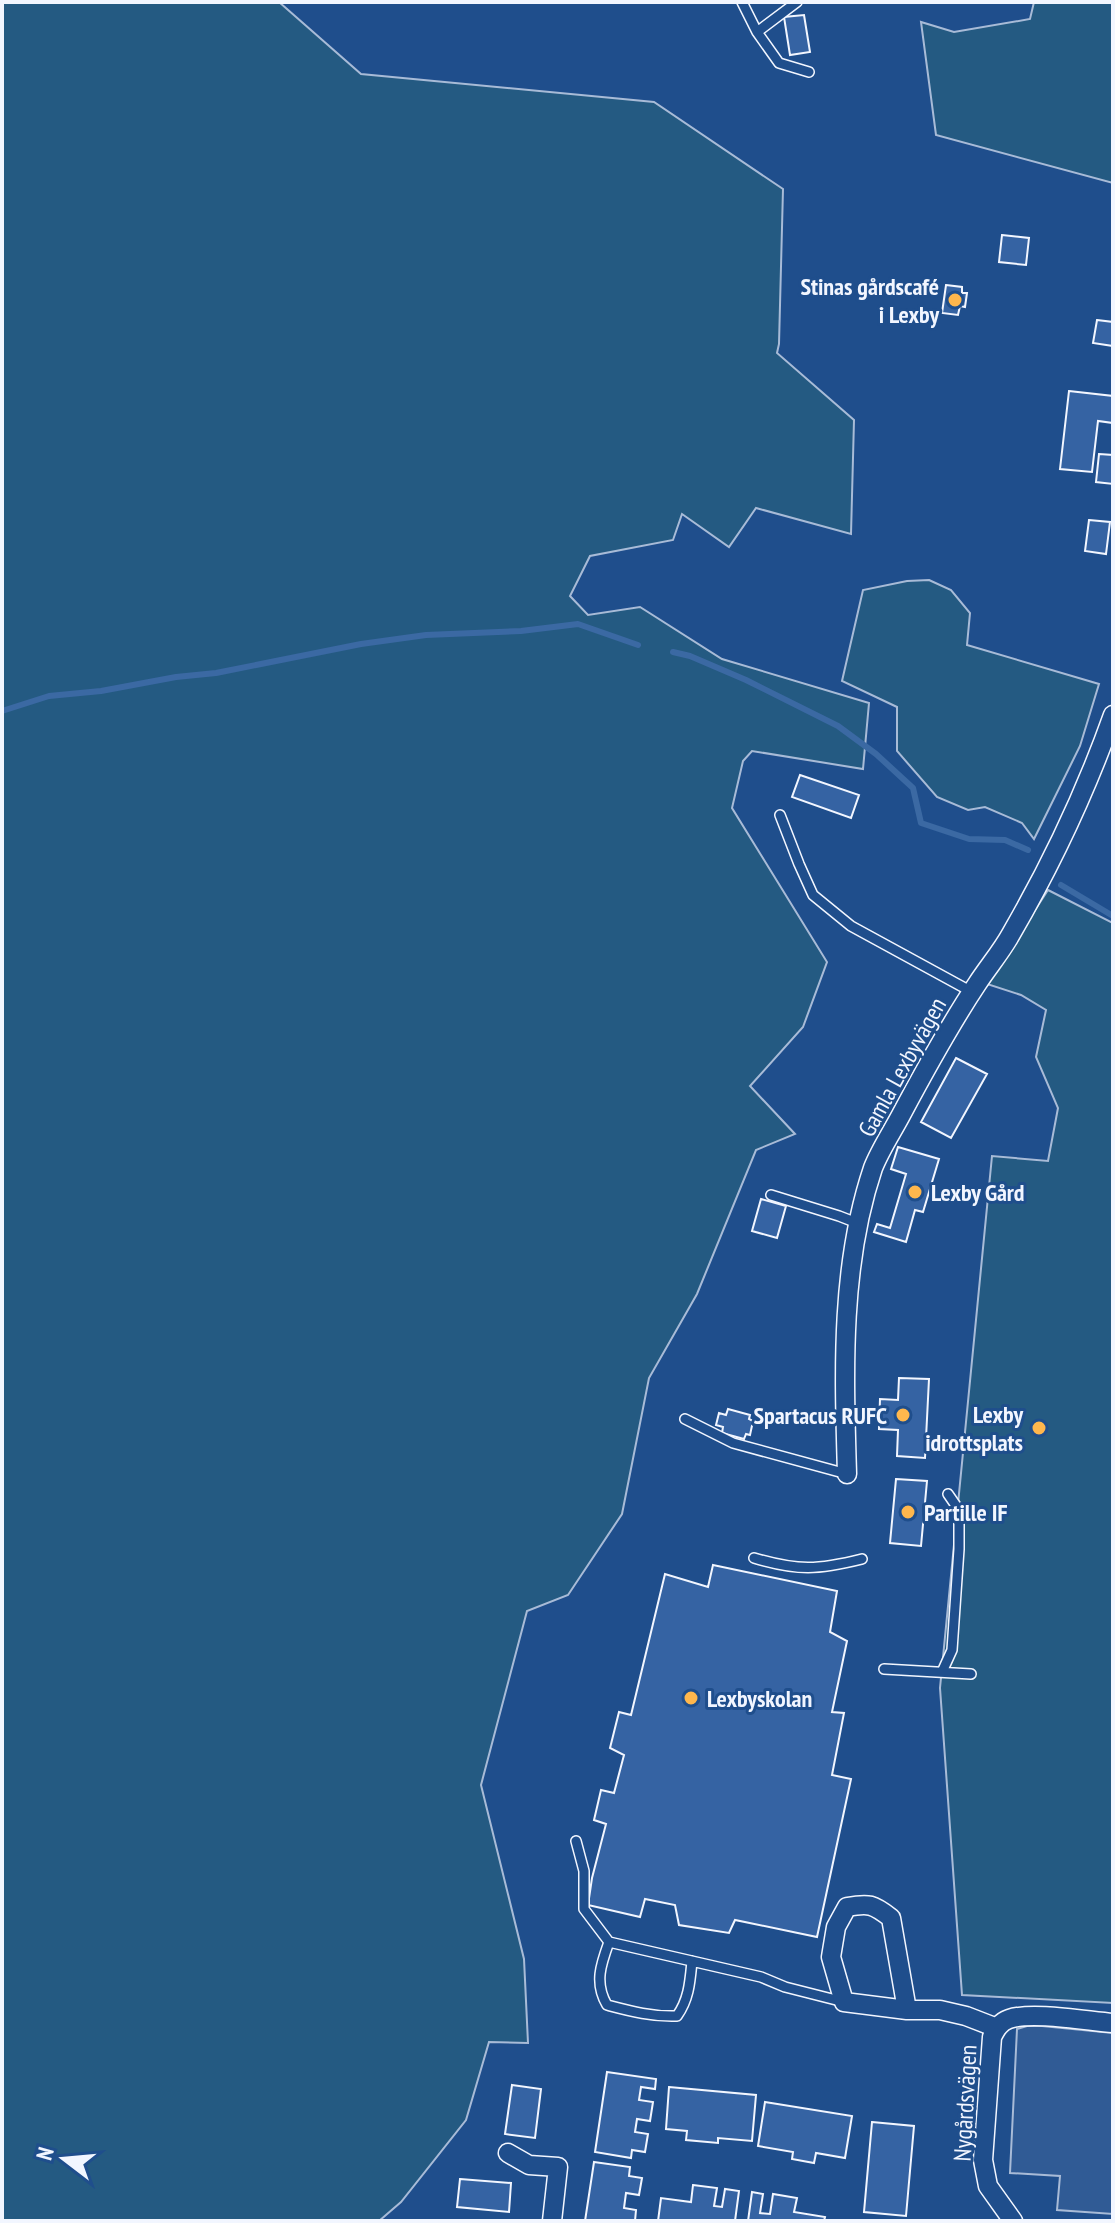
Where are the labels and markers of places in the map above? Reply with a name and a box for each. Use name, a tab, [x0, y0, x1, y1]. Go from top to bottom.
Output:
place label: Stinas gårdscafé i Lexby	[800, 271, 939, 330]
marker: Stinas gårdscafé i Lexby	[946, 291, 964, 309]
place label: Lexby Gård	[931, 1177, 1025, 1208]
marker: Lexby Gård	[906, 1183, 924, 1201]
place label: Lexby idrottsplats	[925, 1399, 1023, 1458]
place label: Spartacus RUFC	[753, 1400, 887, 1431]
marker: Spartacus RUFC	[894, 1406, 912, 1424]
marker: Lexby idrottsplats	[1030, 1419, 1048, 1437]
place label: Partille IF	[924, 1497, 1007, 1528]
marker: Partille IF	[899, 1503, 917, 1521]
place label: Lexbyskolan	[707, 1683, 812, 1714]
marker: Lexbyskolan	[682, 1689, 700, 1707]

